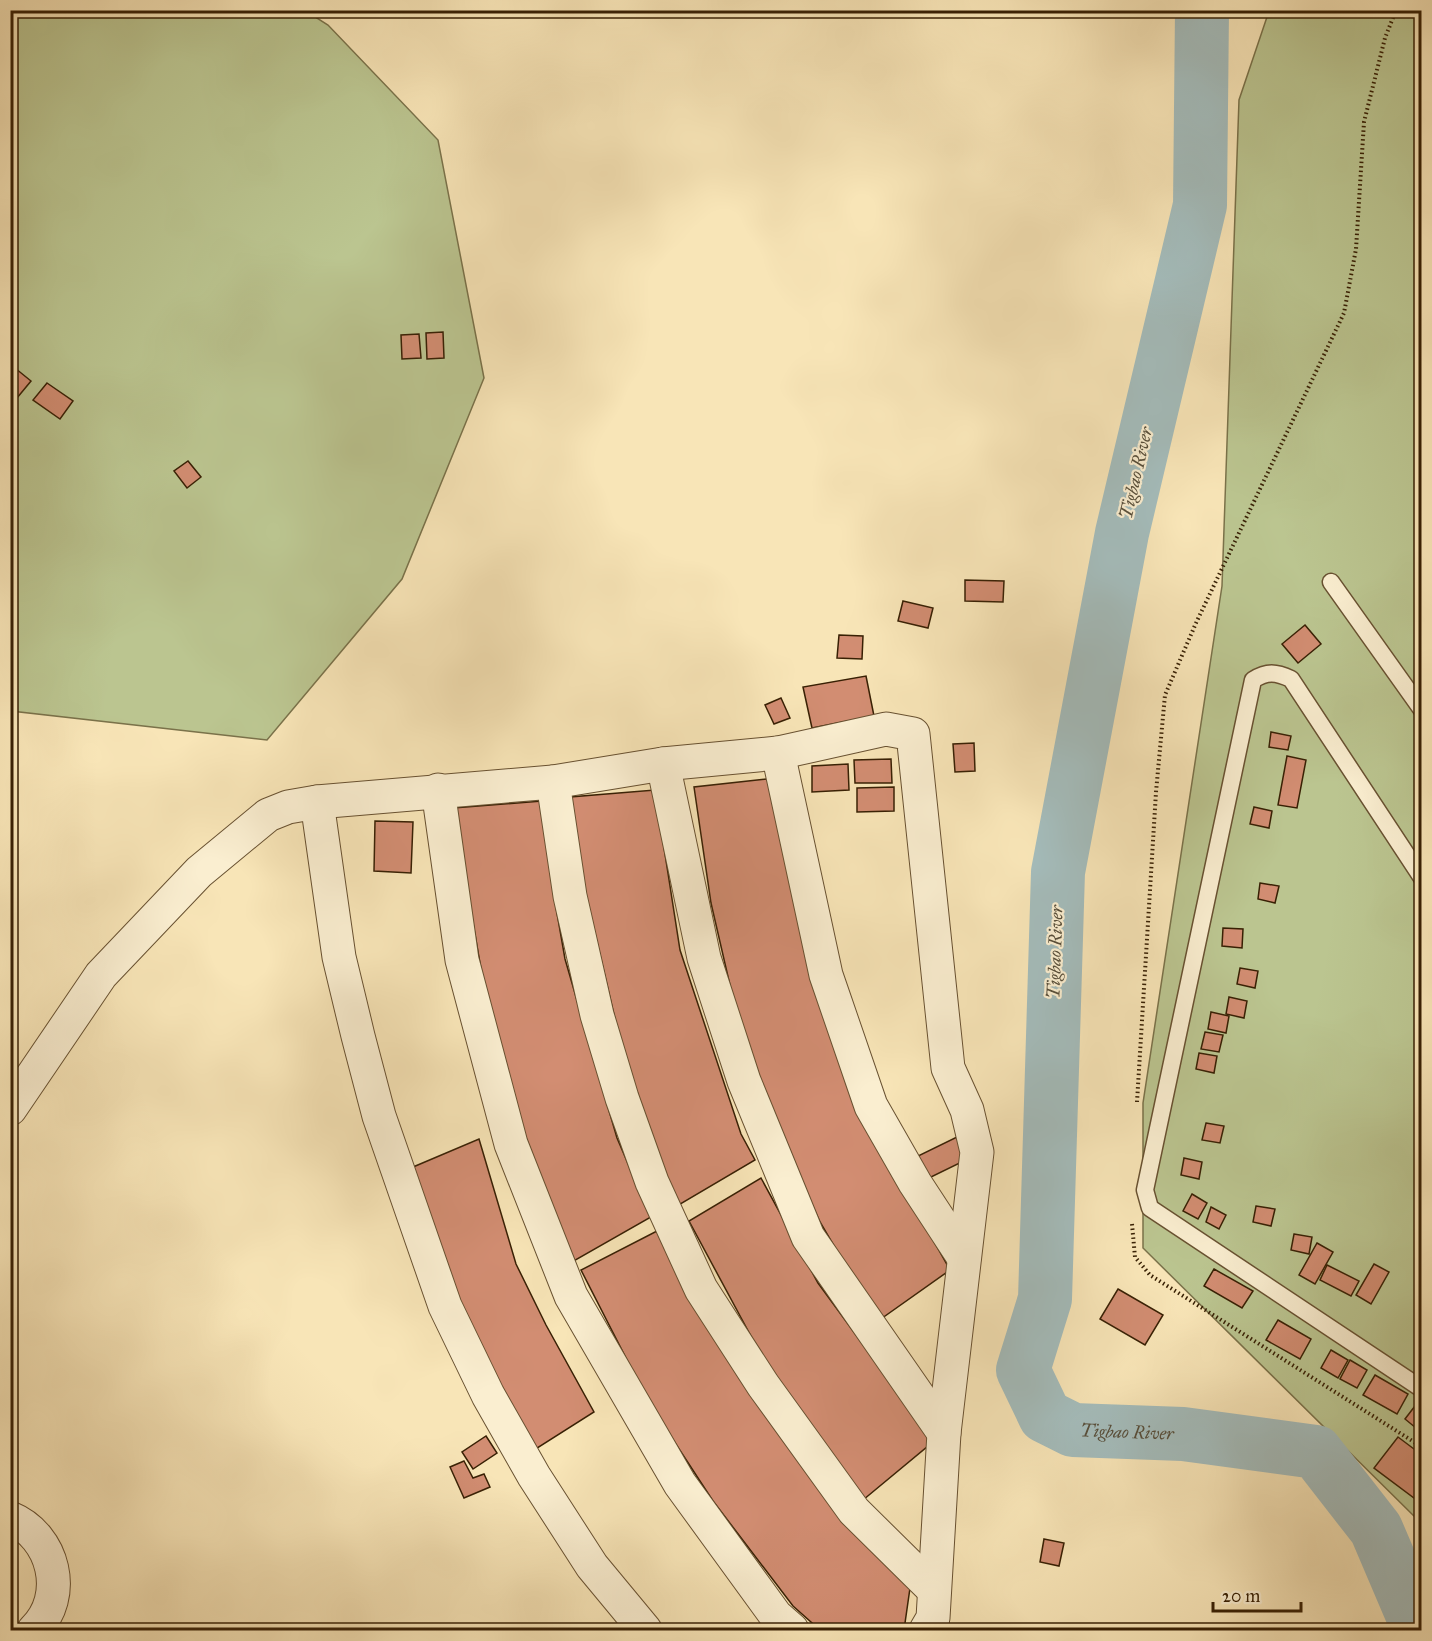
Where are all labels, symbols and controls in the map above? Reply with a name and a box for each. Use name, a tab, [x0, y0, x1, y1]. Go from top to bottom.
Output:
water label: Tigbao River	[1115, 423, 1158, 521]
water label: Tigbao River	[1042, 903, 1068, 999]
water label: Tigbao River	[1080, 1419, 1176, 1445]
scale bar	[1213, 1575, 1302, 1613]
text: 20 m	[1222, 1585, 1260, 1607]

